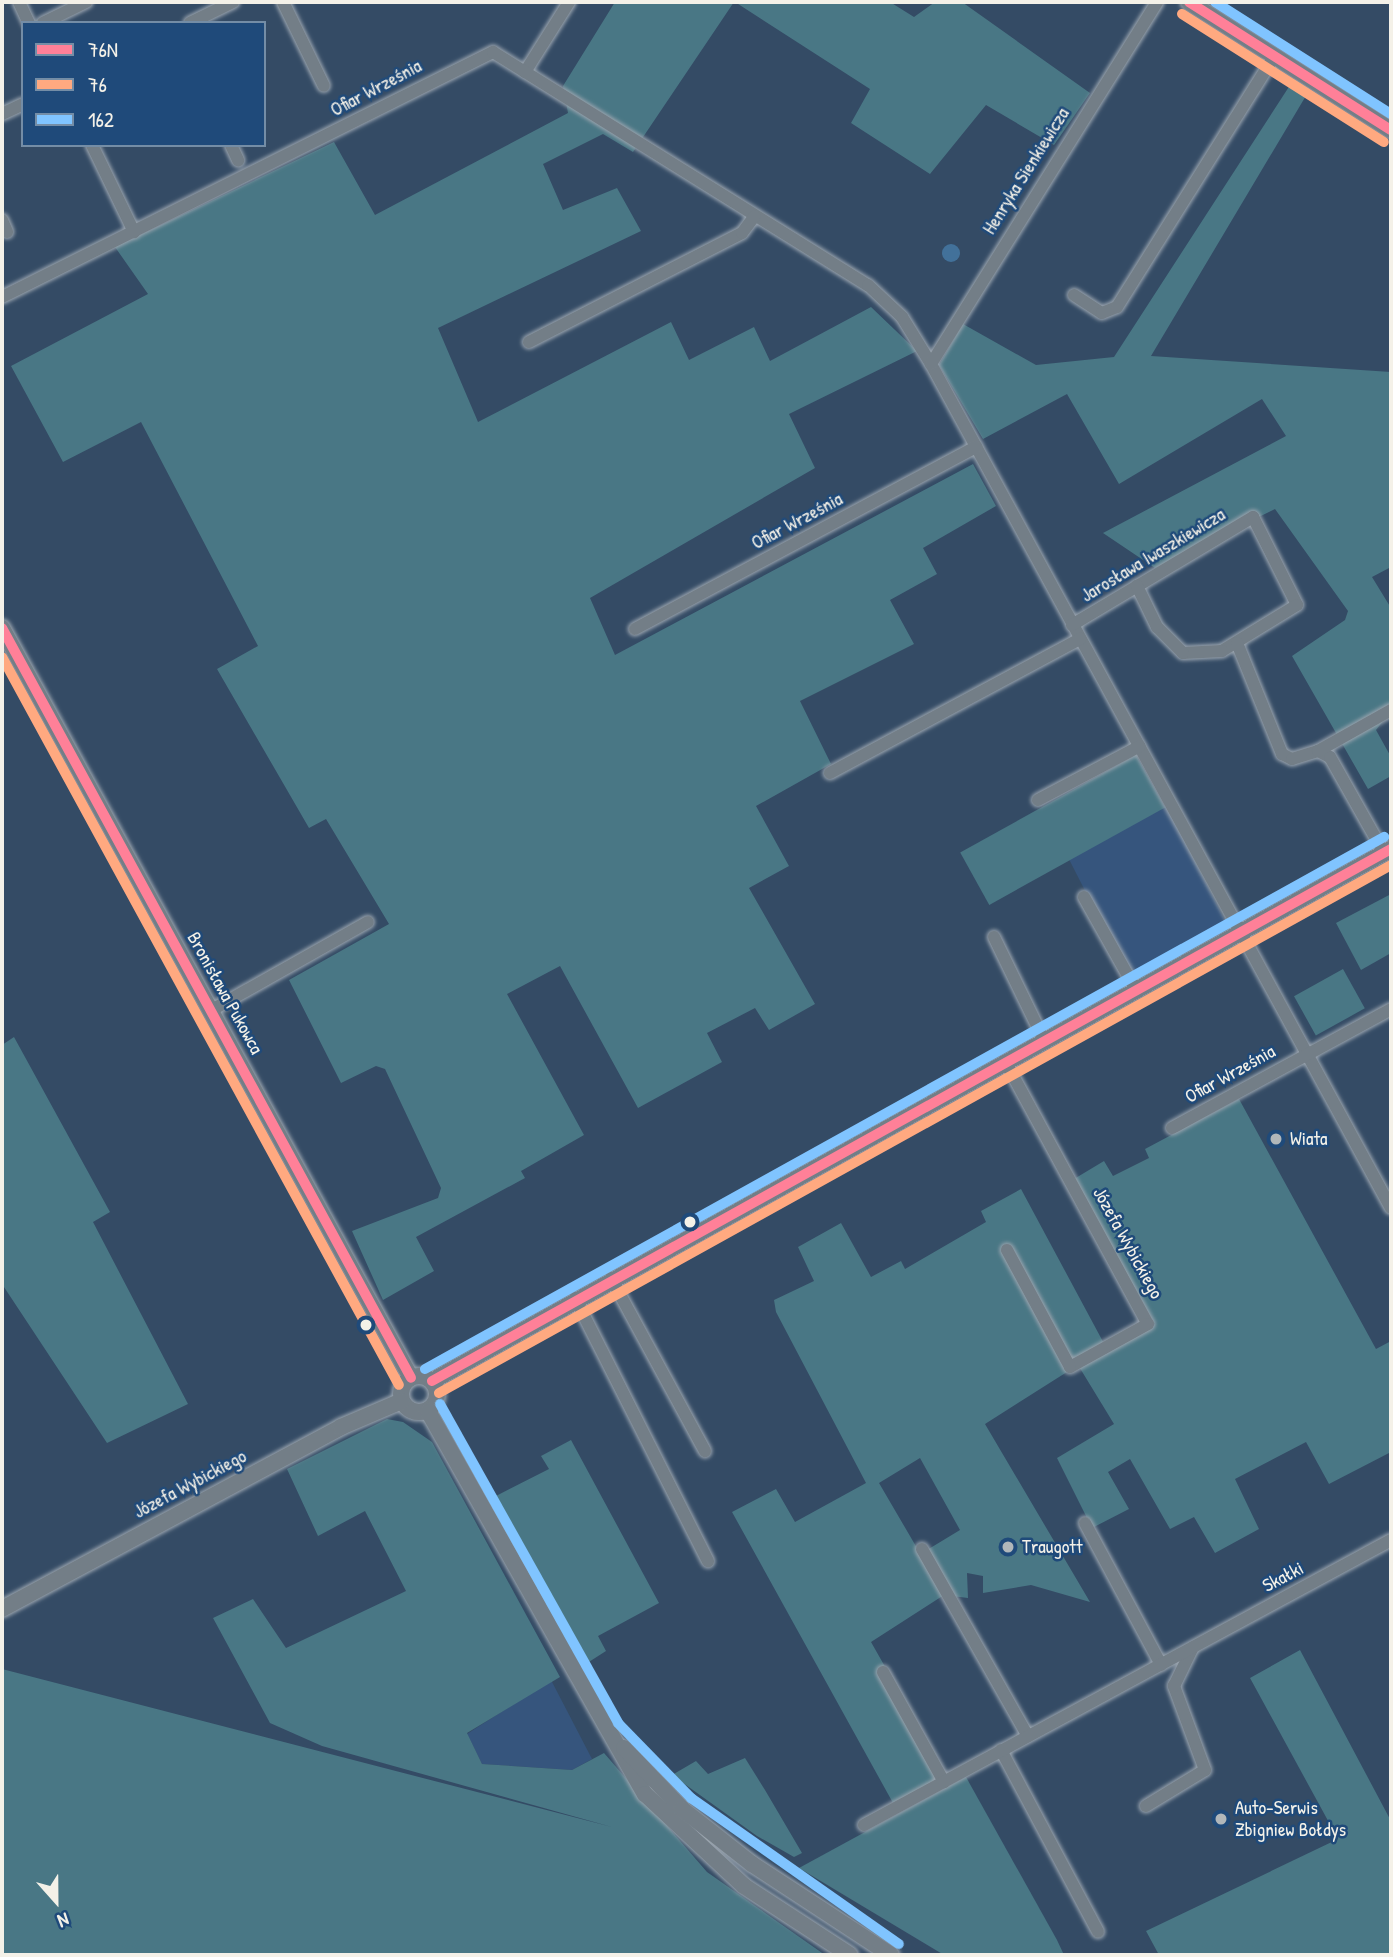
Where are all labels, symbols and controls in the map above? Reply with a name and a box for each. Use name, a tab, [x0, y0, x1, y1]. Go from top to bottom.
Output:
legend	[21, 21, 266, 147]
text: 76N	[88, 35, 118, 64]
street label: Ofiar Września	[327, 55, 425, 121]
text: 76	[88, 70, 107, 99]
street label: Henryka Sienkiewicza	[978, 104, 1074, 238]
text: 162	[88, 105, 114, 134]
street label: Ofiar Września	[748, 488, 846, 554]
street label: Jarosława Iwaszkiewicza	[1077, 503, 1229, 607]
street label: Bronisława Pukowca	[182, 928, 268, 1058]
street label: Ofiar Września	[1181, 1040, 1279, 1108]
place label: Wiata	[1290, 1128, 1327, 1150]
marker: Wiata	[1268, 1131, 1284, 1147]
street label: Józefa Wybickiego	[1088, 1183, 1168, 1303]
unlabelled marker	[683, 1215, 697, 1229]
unlabelled marker	[359, 1318, 373, 1332]
street label: Józefa Wybickiego	[130, 1445, 250, 1523]
place label: Traugott	[1022, 1536, 1082, 1558]
marker: Traugott	[1000, 1539, 1016, 1555]
street label: Skałki	[1258, 1557, 1308, 1597]
place label: Auto-Serwis Zbigniew Bołdys	[1235, 1797, 1346, 1841]
marker: Auto-Serwis Zbigniew Bołdys	[1213, 1811, 1229, 1827]
north arrow	[21, 1866, 91, 1936]
text: N	[54, 1907, 73, 1935]

